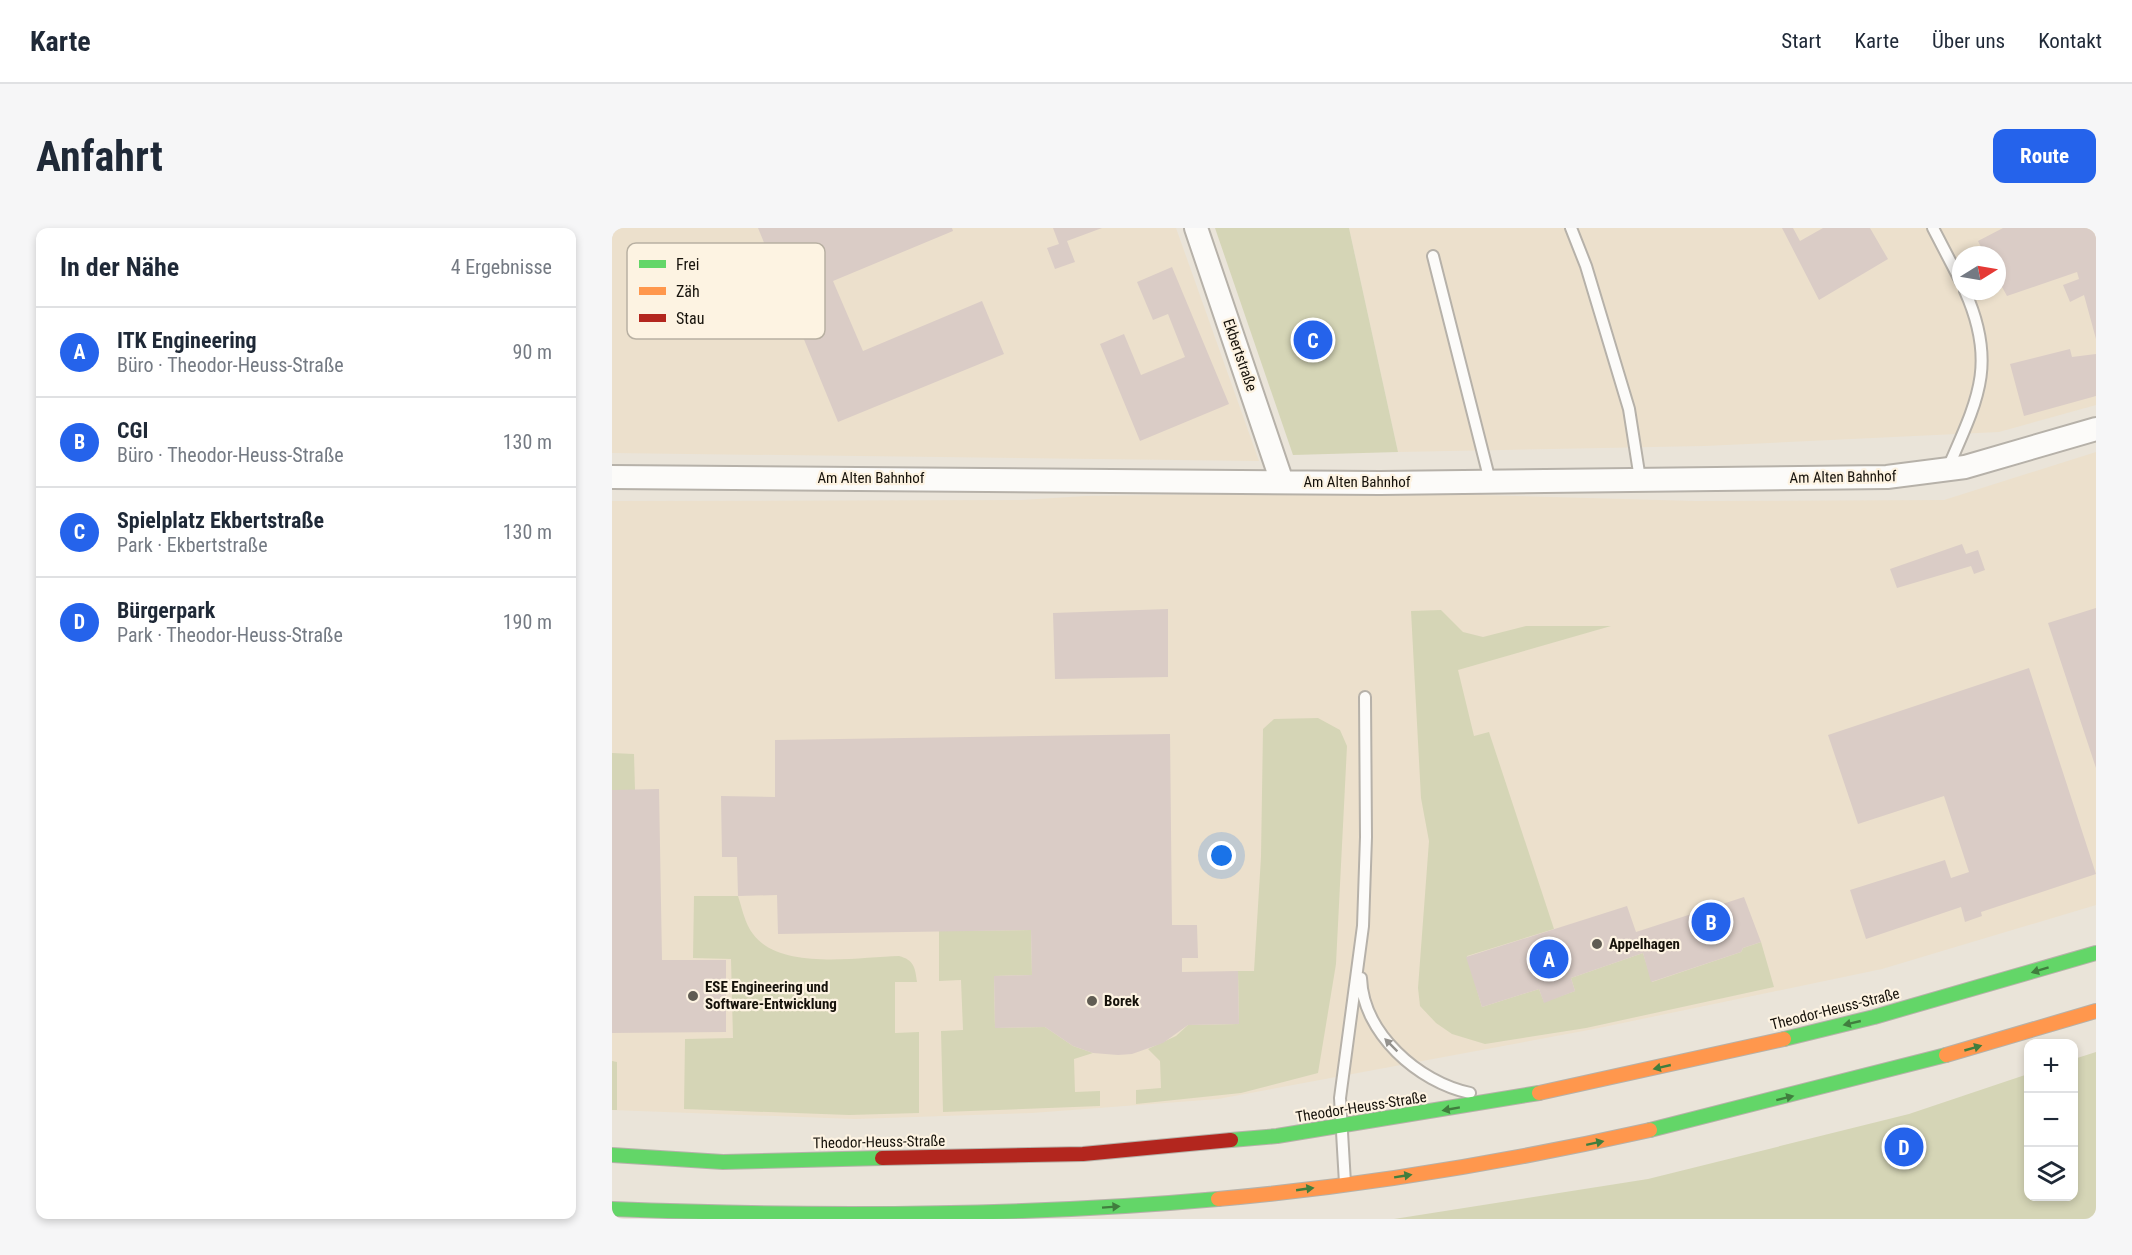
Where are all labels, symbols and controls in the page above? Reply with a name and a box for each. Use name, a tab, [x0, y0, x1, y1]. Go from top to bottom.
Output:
text: Karte	[30, 25, 91, 58]
text: Start	[1781, 29, 1822, 53]
text: Karte	[1855, 29, 1899, 53]
text: Über uns	[1932, 29, 2005, 53]
text: Kontakt	[2038, 29, 2102, 53]
button: Route	[1993, 129, 2096, 183]
text: Anfahrt	[36, 132, 163, 181]
legend	[627, 243, 825, 339]
north arrow	[1952, 246, 2006, 300]
text: In der Nähe	[60, 252, 179, 282]
text: 4 Ergebnisse	[451, 255, 552, 279]
text: Frei	[676, 255, 699, 274]
text: Zäh	[676, 282, 700, 301]
text: Stau	[676, 309, 704, 328]
street label: Ekbertstraße	[1219, 316, 1261, 394]
pin: C	[1294, 318, 1332, 362]
text: ITK Engineering	[117, 328, 257, 353]
text: A	[74, 340, 85, 364]
text: 90 m	[513, 340, 552, 364]
text: Büro · Theodor-Heuss-Straße	[117, 353, 344, 377]
text: CGI	[117, 418, 148, 443]
text: B	[74, 430, 85, 454]
text: 130 m	[503, 430, 552, 454]
text: Büro · Theodor-Heuss-Straße	[117, 443, 344, 467]
street label: Am Alten Bahnhof	[1789, 467, 1897, 487]
street label: Am Alten Bahnhof	[817, 469, 925, 487]
street label: Am Alten Bahnhof	[1303, 473, 1411, 491]
text: Spielplatz Ekbertstraße	[117, 508, 324, 533]
text: C	[74, 520, 85, 544]
text: 130 m	[503, 520, 552, 544]
text: Park · Ekbertstraße	[117, 533, 268, 557]
text: Bürgerpark	[117, 598, 215, 623]
text: D	[74, 610, 85, 634]
text: 190 m	[503, 610, 552, 634]
text: Park · Theodor-Heuss-Straße	[117, 623, 343, 647]
your location	[1207, 841, 1236, 870]
pin: B	[1692, 900, 1730, 944]
place label: Appelhagen	[1609, 935, 1680, 953]
pin: A	[1530, 936, 1568, 982]
marker: Appelhagen	[1590, 937, 1604, 951]
one-way arrow	[2031, 966, 2049, 975]
place label: ESE Engineering und Software-Entwicklung	[705, 978, 837, 1013]
street label: Theodor-Heuss-Straße	[1769, 984, 1901, 1034]
marker: ESE Engineering und Software-Entwicklung	[686, 989, 700, 1003]
place label: Borek	[1104, 992, 1140, 1010]
marker: Borek	[1085, 994, 1099, 1008]
one-way arrow	[1843, 1018, 1862, 1028]
one-way arrow	[1384, 1037, 1398, 1052]
map controls	[2024, 1039, 2078, 1201]
button: +	[2024, 1039, 2078, 1093]
one-way arrow	[1964, 1043, 1982, 1052]
one-way arrow	[1653, 1063, 1672, 1072]
street label: Theodor-Heuss-Straße	[1294, 1088, 1428, 1126]
one-way arrow	[1775, 1093, 1794, 1103]
button: −	[2024, 1093, 2078, 1147]
one-way arrow	[1441, 1105, 1460, 1114]
pin: D	[1884, 1124, 1924, 1170]
street label: Theodor-Heuss-Straße	[813, 1132, 945, 1152]
one-way arrow	[1585, 1137, 1604, 1147]
button: layers	[2024, 1147, 2078, 1201]
one-way arrow	[1393, 1171, 1412, 1180]
one-way arrow	[1296, 1184, 1315, 1193]
one-way arrow	[1102, 1202, 1121, 1211]

